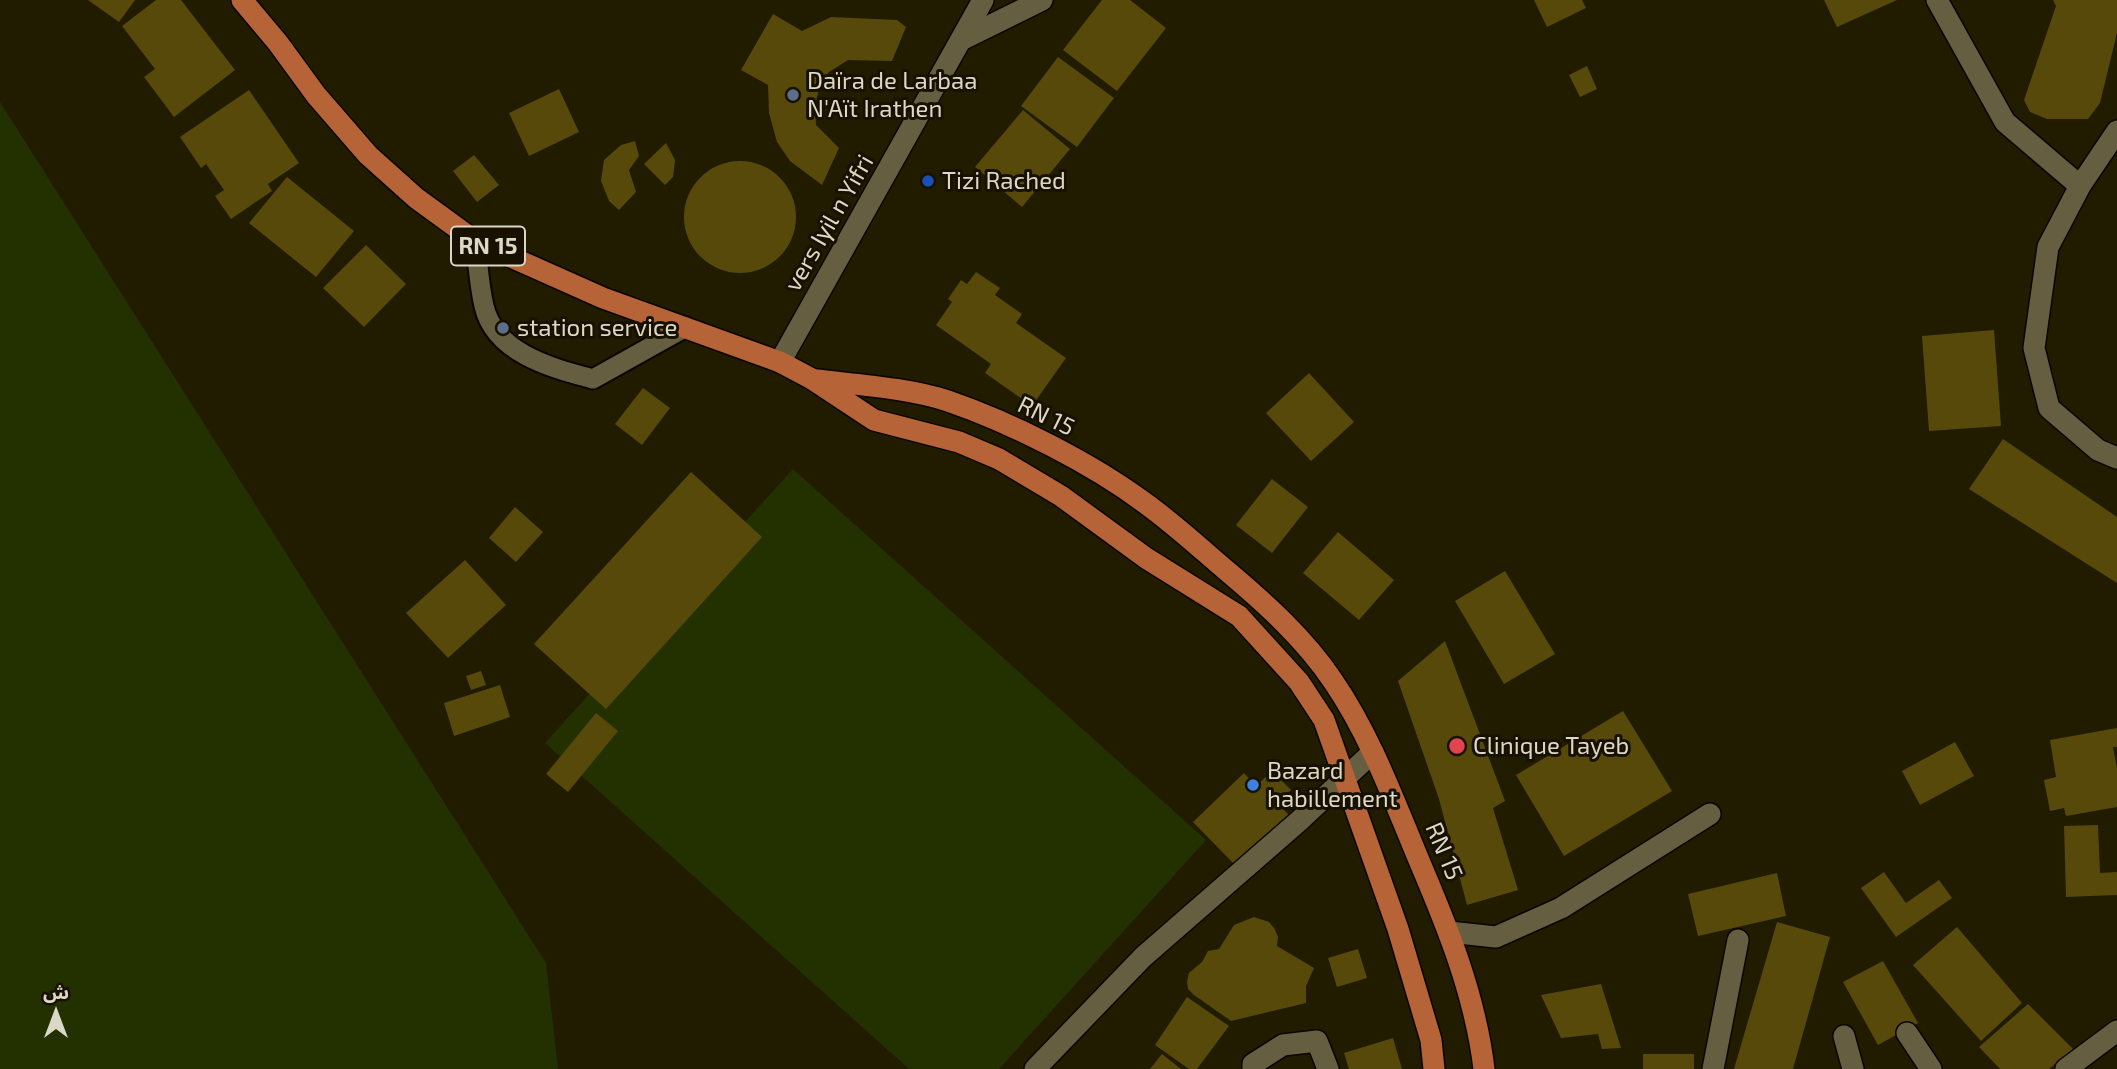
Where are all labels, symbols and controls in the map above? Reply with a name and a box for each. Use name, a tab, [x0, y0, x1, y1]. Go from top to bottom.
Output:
place label: Daïra de Larbaa N'Aït Irathen	[807, 67, 977, 123]
marker: Daïra de Larbaa N'Aït Irathen	[785, 87, 801, 103]
street label: vers Iγil n Yifri	[778, 150, 880, 296]
place label: Tizi Rached	[942, 167, 1066, 195]
marker: Tizi Rached	[920, 173, 936, 189]
road number: RN 15	[451, 227, 525, 266]
place label: station service	[517, 314, 677, 342]
marker: station service	[495, 320, 511, 336]
street label: RN 15	[1013, 390, 1079, 442]
place label: Clinique Tayeb	[1473, 732, 1629, 760]
marker: Clinique Tayeb	[1447, 736, 1467, 756]
place label: Bazard habillement	[1267, 757, 1398, 813]
marker: Bazard habillement	[1245, 777, 1261, 793]
street label: RN 15	[1419, 818, 1469, 884]
north arrow	[21, 978, 91, 1048]
text: ش	[43, 980, 69, 1003]

